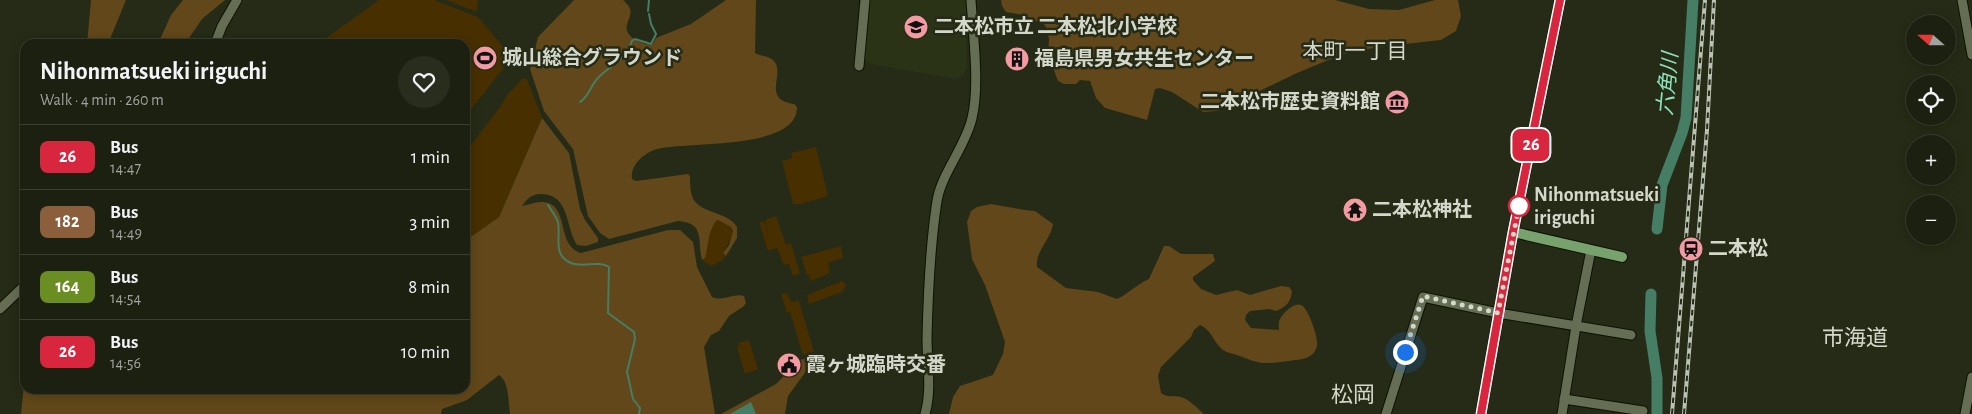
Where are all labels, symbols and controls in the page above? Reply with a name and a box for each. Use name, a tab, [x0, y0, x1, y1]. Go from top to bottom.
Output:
school or university icon: 二本松市立 二本松北小学校	[903, 14, 929, 40]
place label: 二本松市立 二本松北小学校	[934, 15, 1177, 37]
north arrow	[1906, 15, 1956, 65]
map controls	[1906, 15, 1956, 245]
district label: 本町一丁目	[1303, 40, 1408, 62]
sports icon: 城山総合グラウンド	[472, 45, 498, 71]
place label: 城山総合グラウンド	[502, 46, 682, 68]
building icon: 福島県男女共生センター	[1004, 46, 1030, 72]
place label: 福島県男女共生センター	[1034, 47, 1254, 69]
water label: 六角川	[1654, 50, 1681, 116]
button: heart	[398, 56, 450, 108]
text: Nihonmatsueki iriguchi	[40, 60, 267, 84]
button: locate	[1906, 75, 1956, 125]
museum icon: 二本松市歴史資料館	[1384, 89, 1410, 115]
place label: 二本松市歴史資料館	[1200, 90, 1380, 112]
text: Walk · 4 min · 260 m	[40, 92, 164, 108]
line badge: 26	[1508, 129, 1554, 161]
button: +	[1906, 135, 1956, 185]
text: 26	[1522, 136, 1540, 154]
text: Bus	[110, 138, 138, 157]
text: 26	[59, 148, 76, 166]
text: 1 min	[411, 148, 450, 167]
text: 14:47	[110, 160, 141, 176]
place label: Nihonmatsueki iriguchi	[1534, 185, 1659, 228]
marker: Nihonmatsueki iriguchi	[1508, 195, 1530, 217]
button: −	[1906, 195, 1956, 245]
temple icon: 二本松神社	[1342, 197, 1368, 223]
place label: 二本松神社	[1372, 198, 1472, 220]
text: Bus	[110, 203, 138, 222]
text: 182	[56, 213, 79, 231]
text: 3 min	[409, 213, 450, 232]
text: 14:49	[110, 225, 142, 241]
station icon: 二本松	[1678, 236, 1704, 262]
place label: 二本松	[1708, 238, 1768, 259]
text: Bus	[110, 268, 138, 287]
text: 164	[55, 278, 80, 296]
text: 8 min	[408, 278, 450, 297]
text: 14:54	[110, 290, 141, 306]
district label: 市海道	[1822, 326, 1888, 349]
text: Bus	[110, 333, 138, 352]
your location	[1393, 340, 1418, 365]
text: 26	[59, 343, 76, 361]
text: 10 min	[401, 343, 450, 362]
public building icon: 霞ヶ城臨時交番	[776, 352, 802, 378]
place label: 霞ヶ城臨時交番	[806, 353, 946, 375]
text: 14:56	[110, 355, 141, 371]
district label: 松岡	[1331, 383, 1375, 406]

